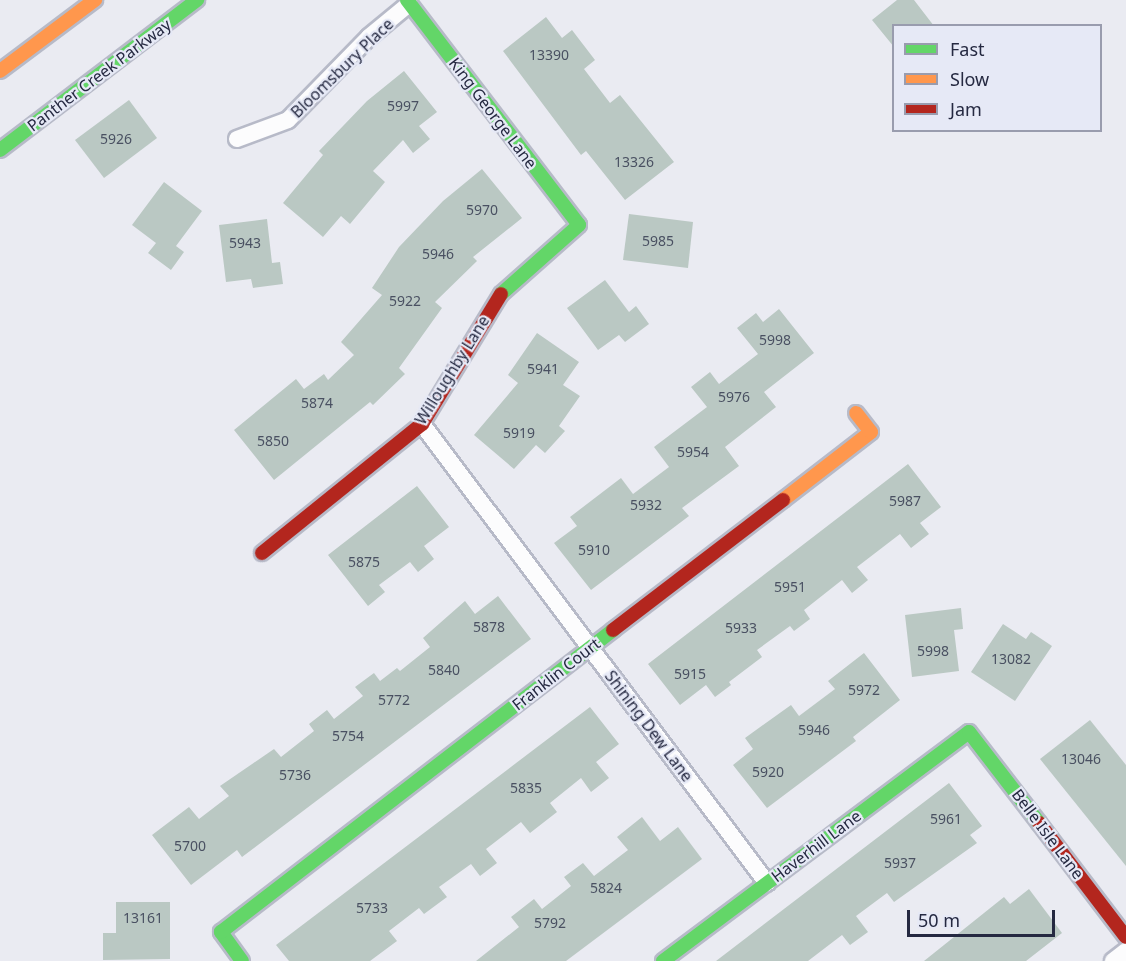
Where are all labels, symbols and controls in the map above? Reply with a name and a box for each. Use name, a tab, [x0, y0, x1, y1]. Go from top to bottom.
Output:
street label: Bloomsbury Place	[287, 14, 397, 122]
street label: Panther Creek Parkway	[23, 15, 175, 135]
legend	[892, 24, 1102, 132]
text: Fast	[950, 37, 985, 61]
house number: 13390	[529, 47, 569, 63]
street label: King George Lane	[445, 54, 541, 172]
text: Slow	[950, 67, 989, 91]
text: Jam	[950, 97, 982, 121]
house number: 5997	[387, 98, 419, 114]
house number: 5926	[100, 131, 132, 147]
house number: 13326	[614, 154, 654, 170]
house number: 5970	[466, 202, 498, 218]
house number: 5985	[642, 233, 674, 249]
house number: 5943	[229, 235, 261, 251]
house number: 5946	[422, 246, 454, 262]
house number: 5922	[389, 293, 421, 309]
street label: Willoughby Lane	[411, 312, 493, 428]
house number: 5998	[759, 332, 791, 348]
house number: 5941	[527, 361, 559, 377]
house number: 5976	[718, 389, 750, 405]
house number: 5874	[301, 395, 333, 411]
house number: 5919	[503, 425, 535, 441]
house number: 5850	[257, 433, 289, 449]
house number: 5954	[677, 444, 709, 460]
house number: 5987	[889, 493, 921, 509]
house number: 5932	[630, 497, 662, 513]
house number: 5910	[578, 542, 610, 558]
house number: 5875	[348, 554, 380, 570]
house number: 5951	[774, 579, 806, 595]
house number: 5878	[473, 619, 505, 635]
house number: 5933	[725, 620, 757, 636]
street label: Franklin Court	[508, 634, 604, 714]
house number: 5998	[917, 643, 949, 659]
house number: 13082	[991, 651, 1031, 667]
house number: 5840	[428, 662, 460, 678]
house number: 5915	[674, 666, 706, 682]
street label: Shining Dew Lane	[601, 667, 697, 785]
house number: 5972	[848, 682, 880, 698]
house number: 5772	[378, 692, 410, 708]
house number: 5946	[798, 722, 830, 738]
house number: 5754	[332, 728, 364, 744]
house number: 13046	[1061, 751, 1101, 767]
house number: 5920	[752, 764, 784, 780]
house number: 5736	[279, 767, 311, 783]
house number: 5835	[510, 780, 542, 796]
street label: Belle Isle Lane	[1008, 785, 1088, 883]
street label: Haverhill Lane	[767, 806, 865, 886]
house number: 5961	[930, 811, 962, 827]
house number: 5700	[174, 838, 206, 854]
house number: 5937	[884, 855, 916, 871]
house number: 5824	[590, 880, 622, 896]
scale bar	[910, 898, 1058, 936]
house number: 5733	[356, 900, 388, 916]
text: 50 m	[918, 908, 960, 932]
house number: 13161	[123, 910, 163, 926]
house number: 5792	[534, 915, 566, 931]

